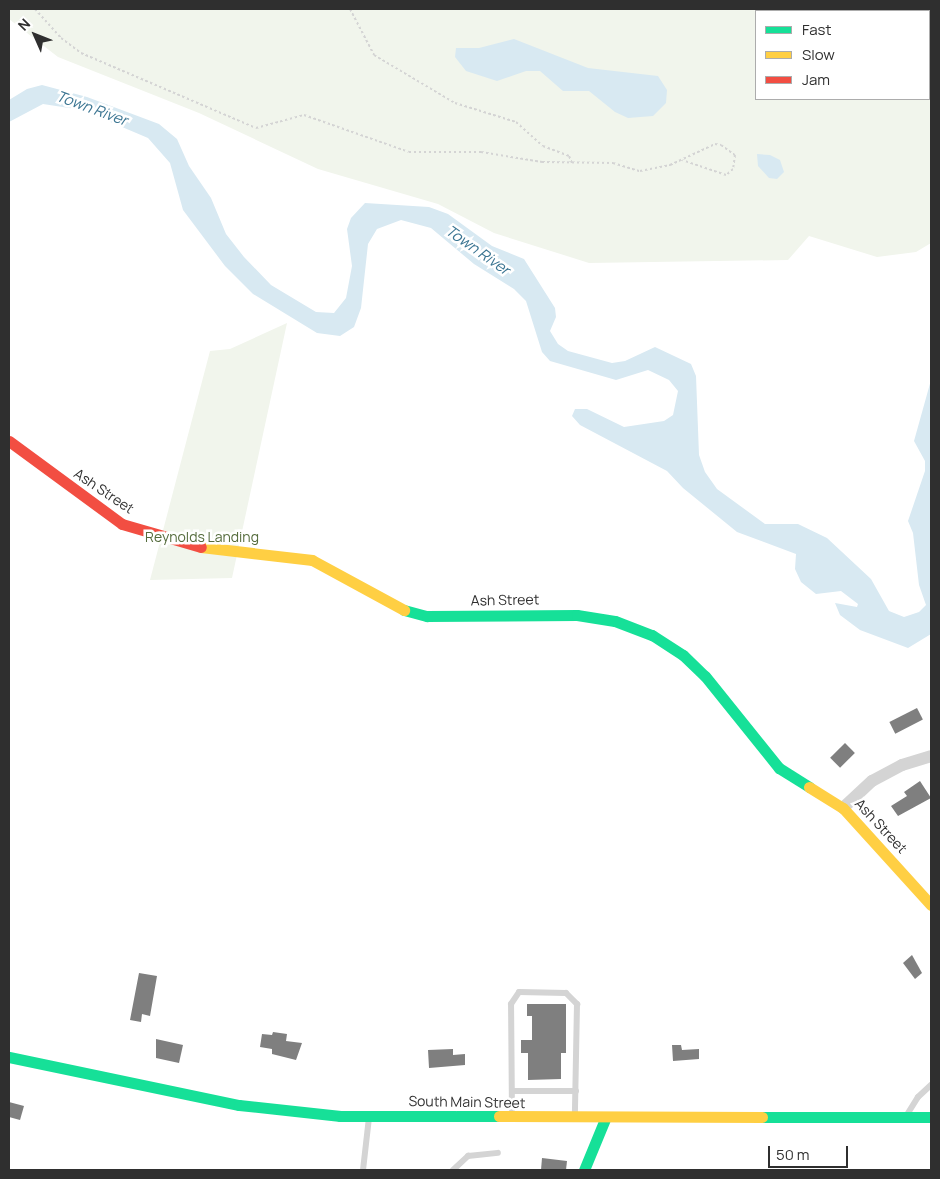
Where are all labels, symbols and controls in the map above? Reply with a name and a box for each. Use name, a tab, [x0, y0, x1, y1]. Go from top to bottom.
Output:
north arrow	[10, 10, 60, 60]
legend	[755, 10, 930, 100]
text: N	[14, 14, 34, 34]
text: Fast	[802, 19, 831, 40]
text: Slow	[802, 44, 835, 65]
text: Jam	[802, 69, 830, 90]
water label: Town River	[54, 87, 130, 129]
water label: Town River	[442, 221, 514, 279]
street label: Ash Street	[71, 465, 137, 517]
park label: Reynolds Landing	[145, 529, 259, 545]
street label: Ash Street	[471, 591, 539, 609]
street label: Ash Street	[852, 795, 910, 857]
street label: South Main Street	[408, 1093, 526, 1111]
scale bar	[770, 1136, 850, 1168]
text: 50 m	[776, 1144, 810, 1165]

